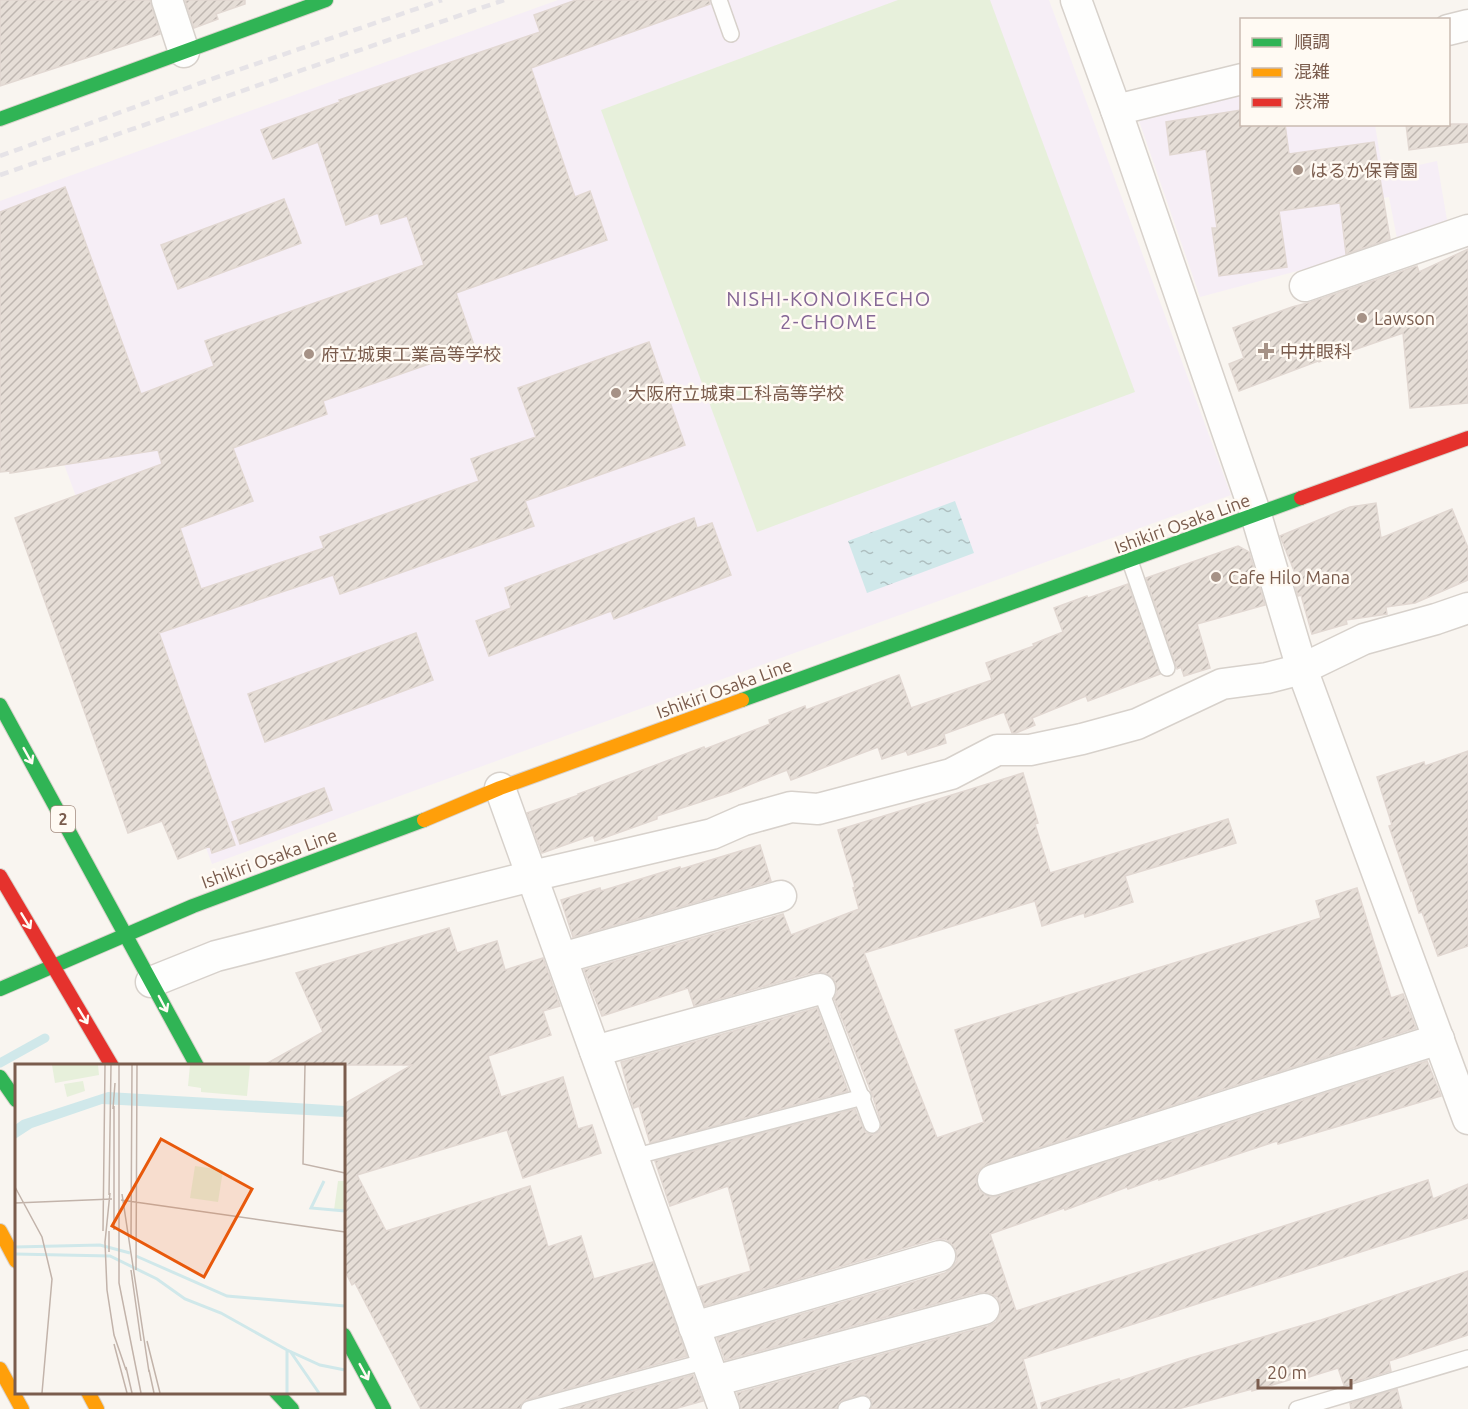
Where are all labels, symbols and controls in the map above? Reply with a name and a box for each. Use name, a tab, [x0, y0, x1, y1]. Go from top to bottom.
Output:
legend	[1240, 18, 1450, 126]
text: 順調	[1294, 31, 1330, 51]
text: 混雑	[1294, 61, 1330, 81]
text: 渋滞	[1294, 91, 1330, 111]
place label: はるか保育園	[1310, 160, 1418, 180]
marker: はるか保育園	[1291, 163, 1305, 177]
district label: NISHI-KONOIKECHO 2-CHOME	[726, 287, 932, 333]
place label: Lawson	[1374, 308, 1435, 328]
marker: Lawson	[1355, 311, 1369, 325]
place label: 中井眼科	[1280, 341, 1352, 361]
marker: 中井眼科	[1257, 342, 1275, 360]
place label: 府立城東工業高等学校	[321, 344, 501, 364]
marker: 府立城東工業高等学校	[302, 347, 316, 361]
place label: 大阪府立城東工科高等学校	[628, 383, 844, 403]
marker: 大阪府立城東工科高等学校	[609, 386, 623, 400]
street label: Ishikiri Osaka Line	[1111, 489, 1253, 557]
place label: Cafe Hilo Mana	[1228, 567, 1350, 587]
marker: Cafe Hilo Mana	[1209, 570, 1223, 584]
street label: Ishikiri Osaka Line	[653, 654, 795, 722]
one-way arrow	[22, 747, 34, 764]
road number: 2	[51, 806, 75, 832]
street label: Ishikiri Osaka Line	[198, 824, 340, 892]
one-way arrow	[21, 912, 33, 929]
one-way arrow	[158, 994, 169, 1012]
one-way arrow	[77, 1007, 89, 1024]
inset map	[15, 1064, 345, 1394]
scale bar	[1258, 1352, 1351, 1390]
text: 20 m	[1267, 1362, 1307, 1382]
one-way arrow	[358, 1363, 370, 1380]

